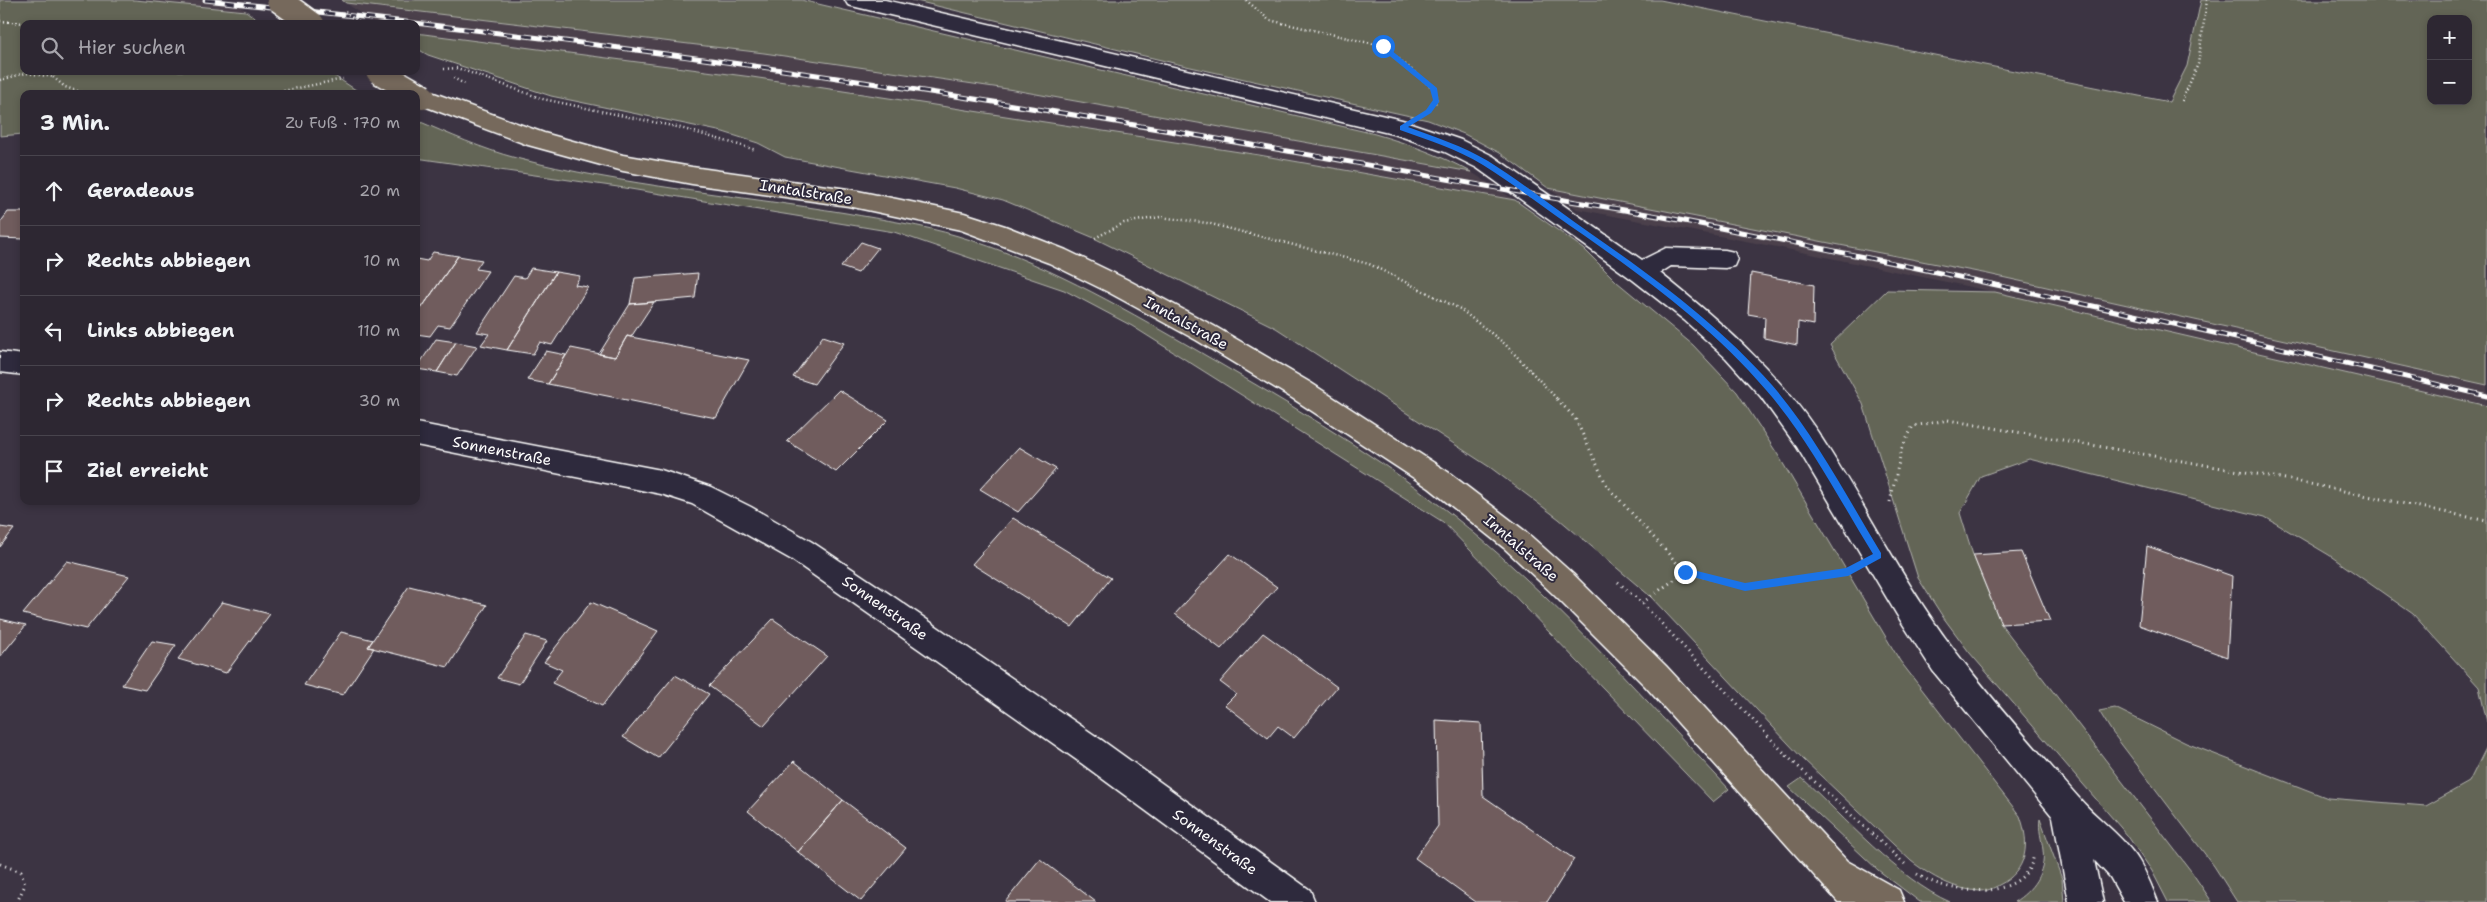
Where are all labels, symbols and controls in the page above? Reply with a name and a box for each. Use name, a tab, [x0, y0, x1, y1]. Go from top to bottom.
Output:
map controls	[2427, 15, 2472, 105]
button: +	[2427, 15, 2472, 60]
search box	[20, 20, 420, 75]
icon: search	[38, 34, 66, 62]
text: Hier suchen	[78, 35, 186, 60]
route start	[1372, 35, 1395, 58]
button: −	[2427, 60, 2472, 105]
text: 3 Min.	[40, 109, 110, 137]
text: Zu Fuß · 170 m	[285, 112, 400, 133]
street label: Inntalstraße	[758, 175, 854, 209]
icon: ahead	[40, 177, 68, 205]
text: Geradeaus	[87, 178, 194, 203]
text: 20 m	[359, 180, 400, 201]
icon: right	[40, 247, 68, 275]
text: Rechts abbiegen	[87, 248, 251, 273]
text: 10 m	[363, 250, 400, 271]
street label: Inntalstraße	[1140, 292, 1232, 354]
icon: left	[40, 317, 68, 345]
text: Links abbiegen	[87, 318, 234, 343]
text: 110 m	[357, 320, 400, 341]
icon: right	[40, 387, 68, 415]
text: Rechts abbiegen	[87, 388, 251, 413]
text: 30 m	[359, 390, 400, 411]
street label: Sonnenstraße	[451, 432, 553, 470]
icon: arrive	[40, 457, 68, 485]
text: Ziel erreicht	[87, 458, 208, 483]
street label: Inntalstraße	[1479, 510, 1563, 586]
route end	[1674, 561, 1697, 584]
street label: Sonnenstraße	[838, 571, 932, 645]
street label: Sonnenstraße	[1169, 804, 1261, 880]

